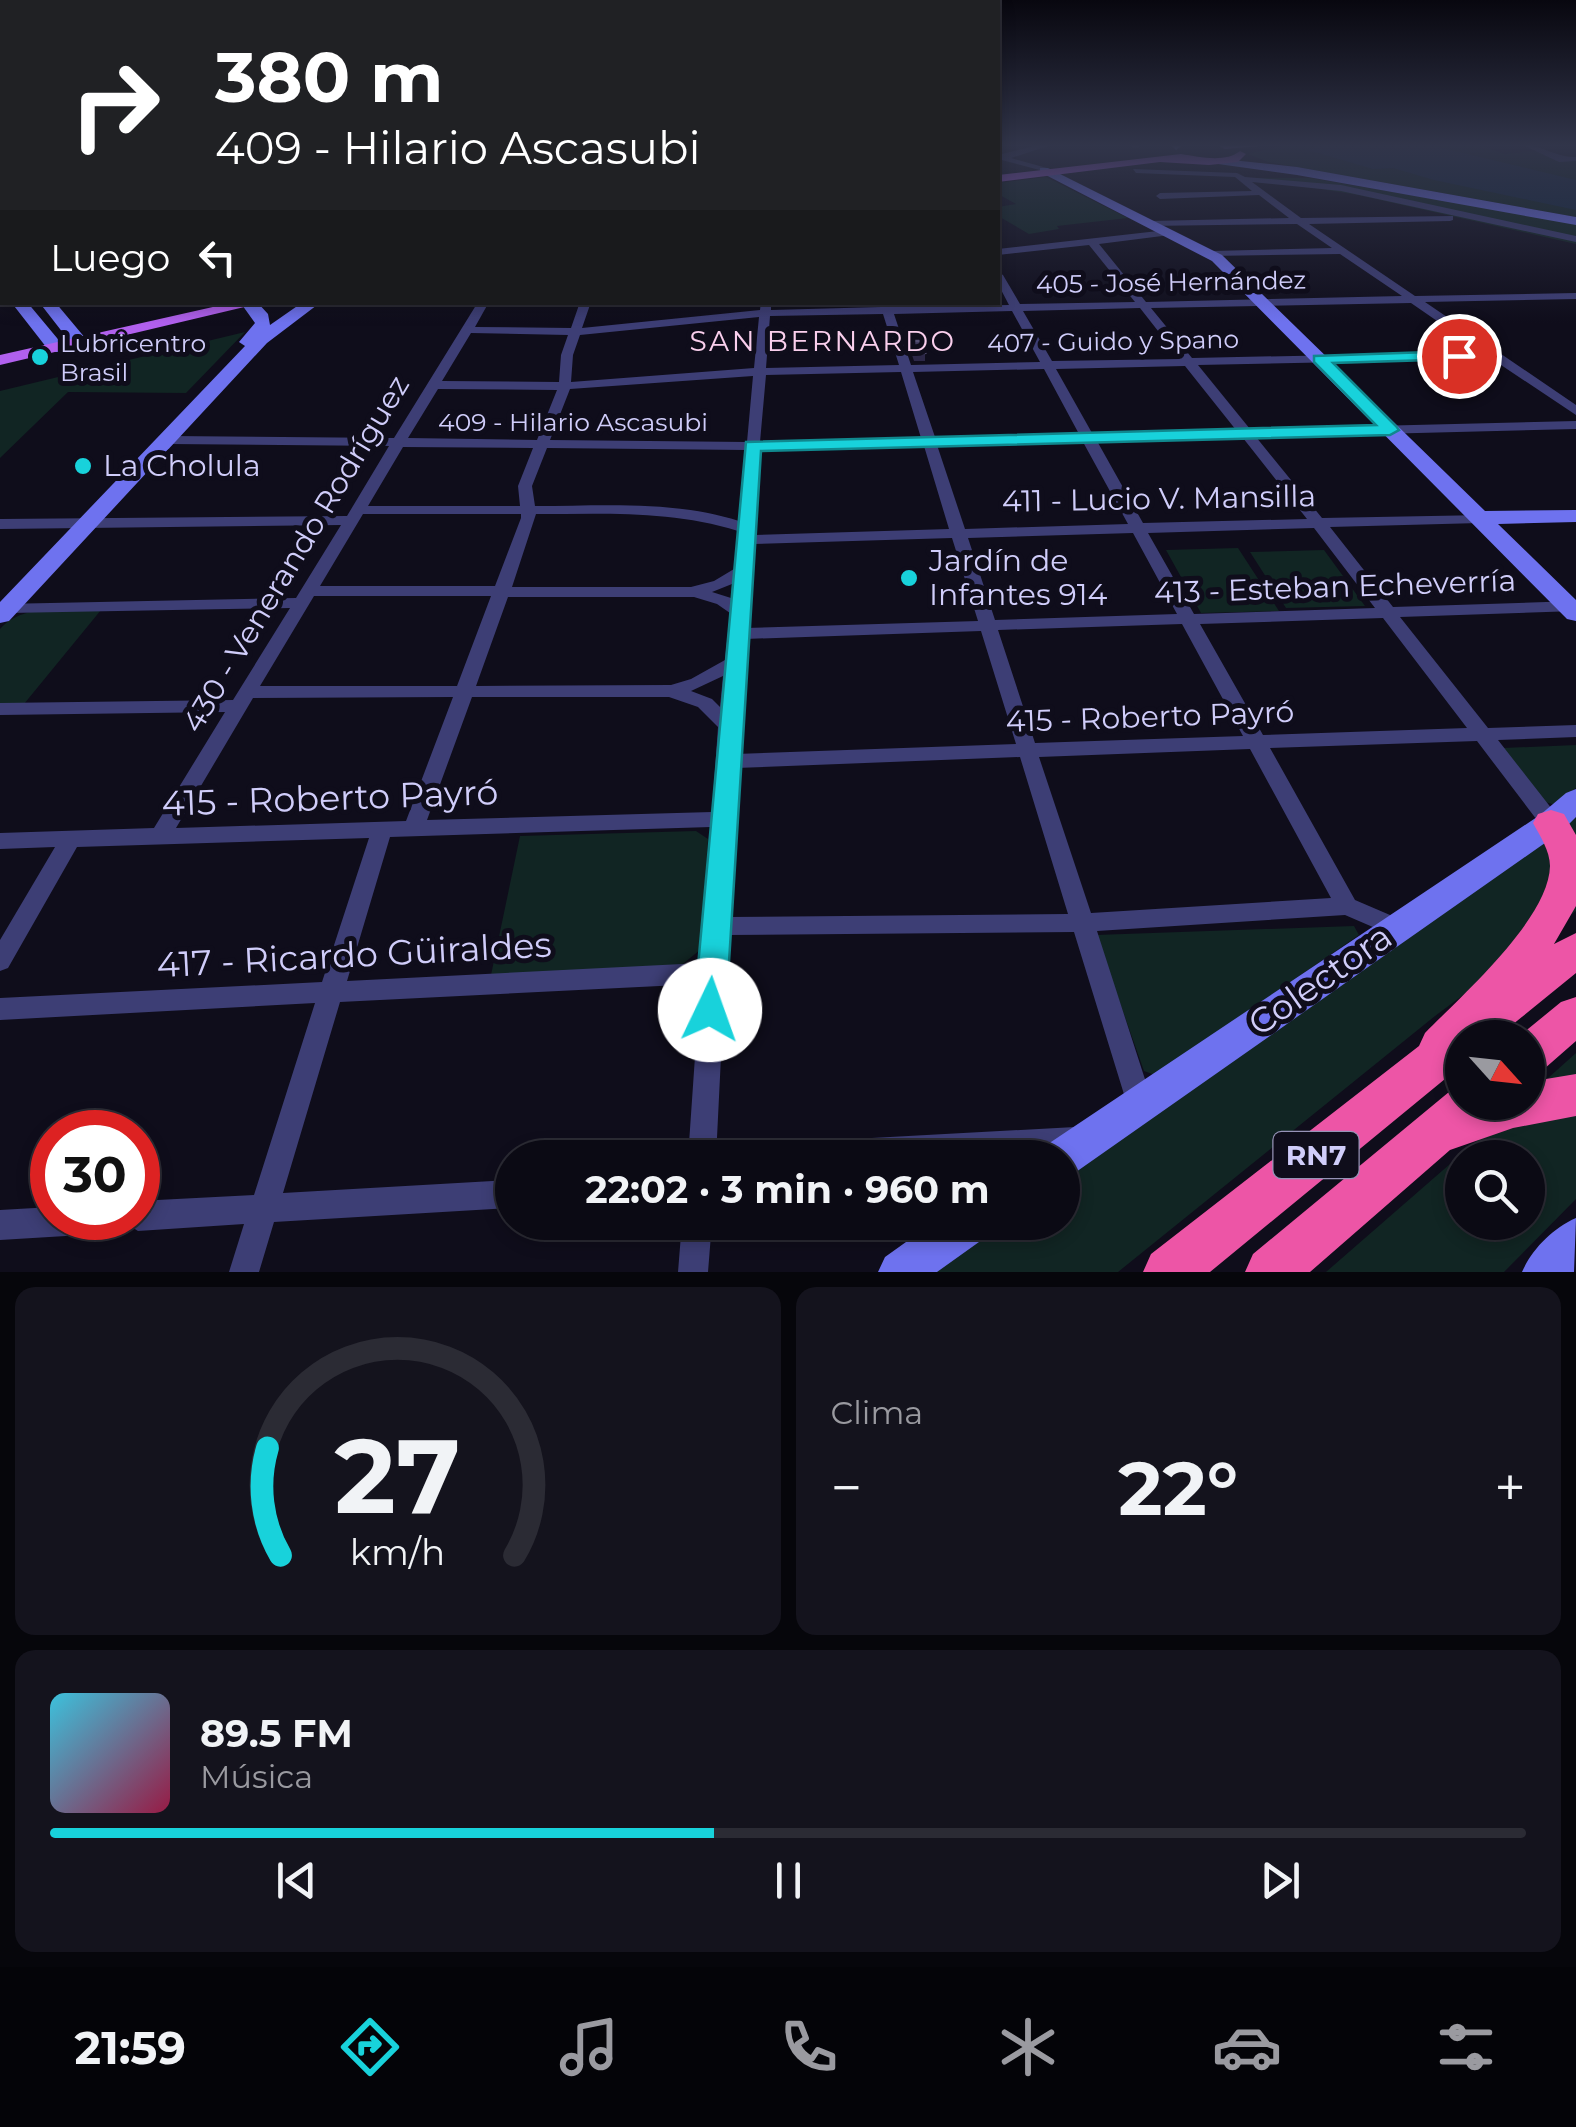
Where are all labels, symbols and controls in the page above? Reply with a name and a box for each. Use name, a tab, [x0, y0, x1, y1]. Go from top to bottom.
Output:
text: 380 m	[215, 34, 443, 120]
icon: right	[50, 40, 180, 170]
text: 409 - Hilario Ascasubi	[215, 120, 701, 175]
icon: left	[190, 230, 245, 285]
text: Luego	[50, 234, 170, 281]
street label: 405 - José Hernández	[1036, 265, 1306, 299]
pin	[1417, 314, 1502, 399]
district label: SAN BERNARDO	[689, 324, 957, 358]
street label: 407 - Guido y Spano	[987, 324, 1239, 358]
place label: Lubricentro Brasil	[60, 328, 206, 387]
icon: arrive	[1432, 329, 1487, 384]
marker: Lubricentro Brasil	[29, 346, 51, 368]
street label: 430 - Venerando Rodríguez	[174, 369, 417, 739]
street label: 409 - Hilario Ascasubi	[438, 407, 708, 437]
place label: La Cholula	[103, 447, 261, 484]
marker: La Cholula	[72, 455, 94, 477]
street label: 411 - Lucio V. Mansilla	[1002, 477, 1316, 520]
place label: Jardín de Infantes 914	[928, 542, 1108, 613]
street label: 413 - Esteban Echeverría	[1153, 562, 1517, 611]
marker: Jardín de Infantes 914	[898, 567, 920, 589]
street label: 415 - Roberto Payró	[1005, 693, 1295, 740]
street label: 415 - Roberto Payró	[161, 770, 499, 825]
street label: Colectora	[1240, 915, 1400, 1045]
street label: 417 - Ricardo Güiraldes	[155, 923, 553, 986]
position arrow	[658, 958, 762, 1062]
north arrow	[1445, 1020, 1545, 1120]
map controls	[1445, 1020, 1545, 1240]
speed limit sign: 30	[30, 1110, 160, 1240]
road number: RN7	[1274, 1132, 1358, 1178]
button: search	[1445, 1140, 1545, 1240]
text: 22:02 · 3 min · 960 m	[585, 1166, 990, 1213]
text: Clima	[831, 1393, 923, 1432]
text: 27	[335, 1412, 461, 1539]
text: 22°	[1118, 1442, 1238, 1534]
text: −	[831, 1454, 862, 1521]
text: +	[1494, 1454, 1526, 1521]
text: km/h	[350, 1530, 445, 1574]
text: 89.5 FM	[200, 1710, 353, 1757]
text: Música	[200, 1757, 313, 1796]
icon: previous	[269, 1853, 324, 1908]
icon: pause	[761, 1853, 816, 1908]
icon: next	[1253, 1853, 1308, 1908]
icon: directions	[335, 2012, 405, 2082]
icon: music	[554, 2012, 624, 2082]
icon: phone	[774, 2012, 844, 2082]
icon: climate	[993, 2012, 1063, 2082]
icon: car	[1212, 2012, 1282, 2082]
icon: filters	[1431, 2012, 1501, 2082]
text: 21:59	[75, 2020, 186, 2075]

